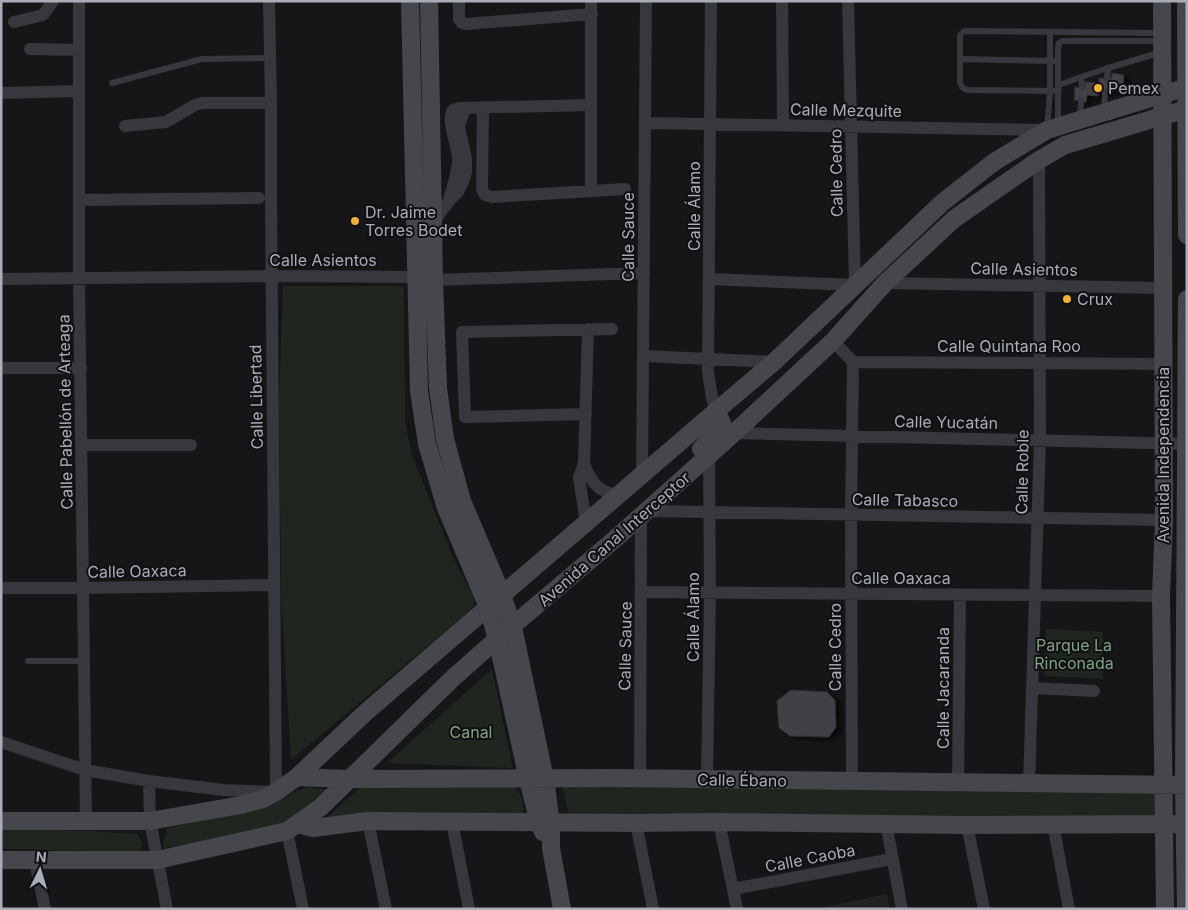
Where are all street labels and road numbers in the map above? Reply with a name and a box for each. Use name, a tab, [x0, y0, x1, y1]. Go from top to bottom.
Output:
street label: Calle Mezquite	[790, 99, 902, 121]
street label: Calle Cedro	[825, 129, 847, 217]
street label: Calle Álamo	[684, 161, 704, 251]
street label: Calle Sauce	[618, 192, 638, 282]
street label: Calle Asientos	[269, 250, 377, 270]
street label: Calle Asientos	[970, 258, 1078, 280]
street label: Calle Pabellón de Arteaga	[53, 314, 77, 510]
street label: Calle Quintana Roo	[937, 336, 1081, 356]
street label: Calle Libertad	[245, 344, 267, 450]
street label: Avenida Independencia	[1153, 367, 1173, 543]
street label: Calle Yucatán	[894, 411, 998, 433]
street label: Calle Roble	[1011, 429, 1033, 515]
street label: Avenida Canal Interceptor	[534, 468, 694, 610]
street label: Calle Tabasco	[852, 489, 958, 511]
street label: Calle Oaxaca	[87, 560, 187, 582]
street label: Calle Oaxaca	[851, 568, 951, 588]
street label: Calle Álamo	[683, 572, 703, 662]
street label: Calle Sauce	[614, 601, 636, 691]
street label: Calle Cedro	[825, 603, 845, 691]
street label: Calle Jacaranda	[933, 627, 953, 749]
street label: Calle Ébano	[697, 769, 787, 791]
street label: Calle Caoba	[763, 839, 857, 877]

